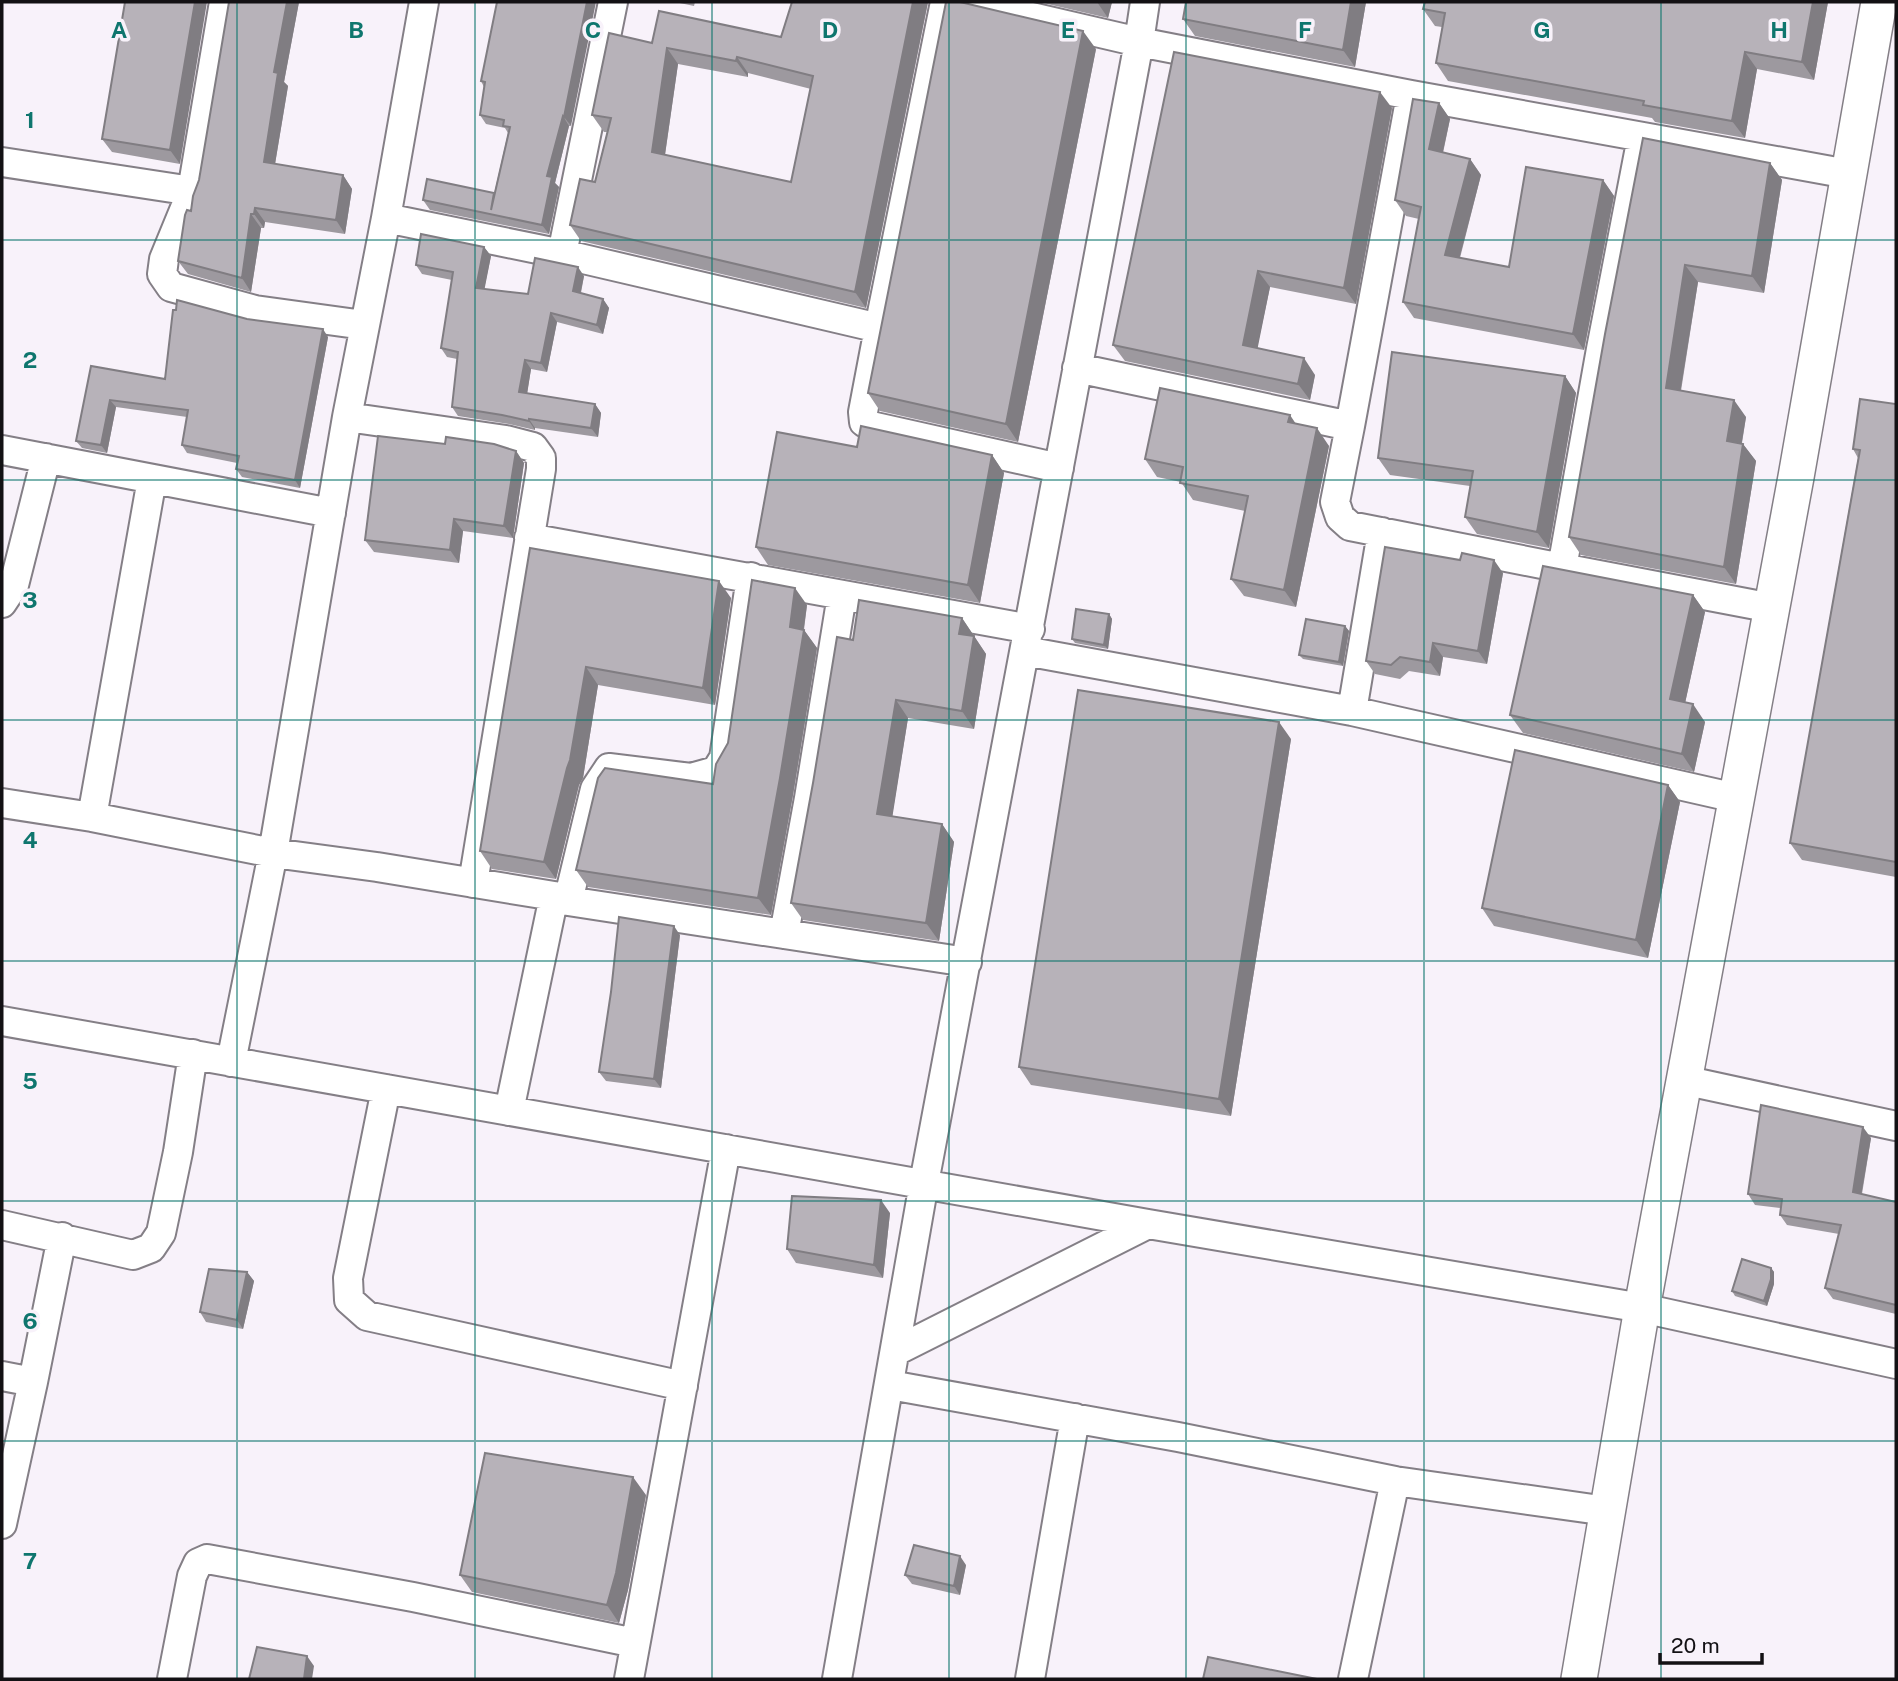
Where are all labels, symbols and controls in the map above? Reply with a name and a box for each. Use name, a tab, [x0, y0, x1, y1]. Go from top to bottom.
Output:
text: A	[111, 16, 128, 43]
text: B	[348, 16, 364, 43]
text: C	[585, 16, 601, 43]
text: D	[822, 16, 838, 43]
text: E	[1061, 16, 1075, 43]
text: F	[1298, 16, 1312, 43]
text: G	[1533, 16, 1551, 43]
text: H	[1770, 16, 1788, 43]
text: 1	[25, 106, 35, 133]
text: 2	[23, 346, 37, 373]
text: 3	[22, 586, 38, 613]
text: 4	[22, 826, 38, 853]
text: 5	[22, 1067, 38, 1094]
text: 6	[22, 1307, 38, 1334]
text: 7	[23, 1547, 37, 1574]
scale bar	[1660, 1622, 1762, 1666]
text: 20 m	[1671, 1633, 1720, 1658]

